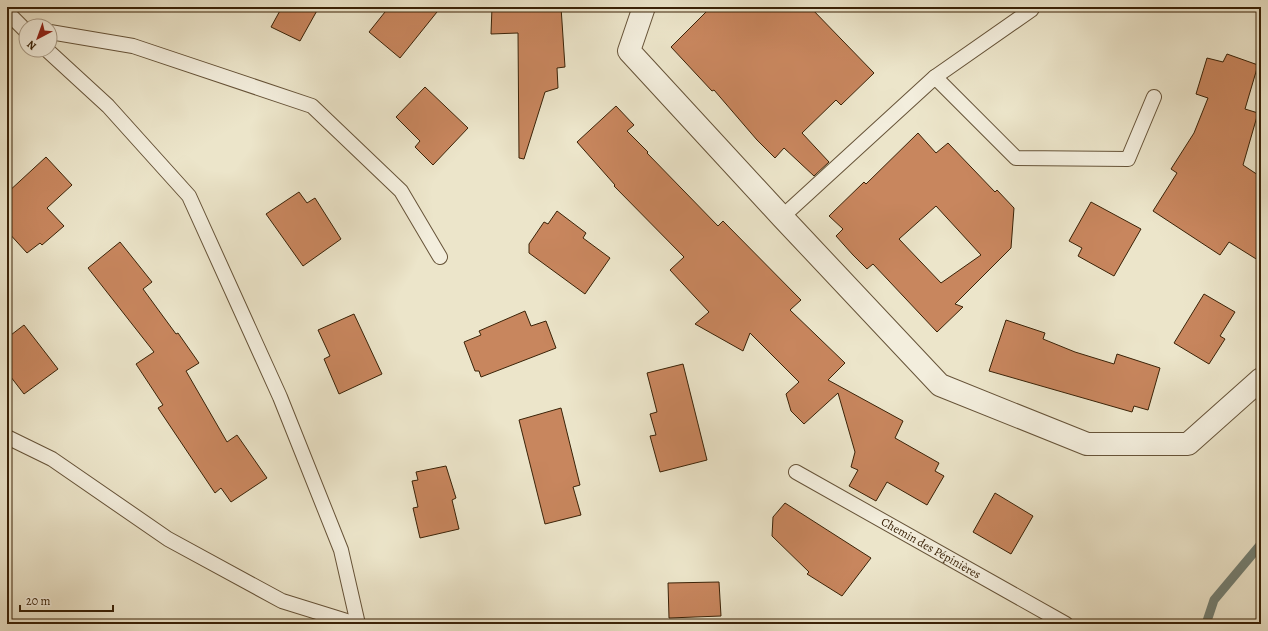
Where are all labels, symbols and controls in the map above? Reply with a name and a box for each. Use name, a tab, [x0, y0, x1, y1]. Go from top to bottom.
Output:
north arrow	[18, 18, 58, 58]
text: N	[24, 37, 40, 53]
street label: Chemin des Pépinières	[878, 514, 984, 583]
scale bar	[20, 587, 113, 613]
text: 20 m	[26, 593, 50, 609]

